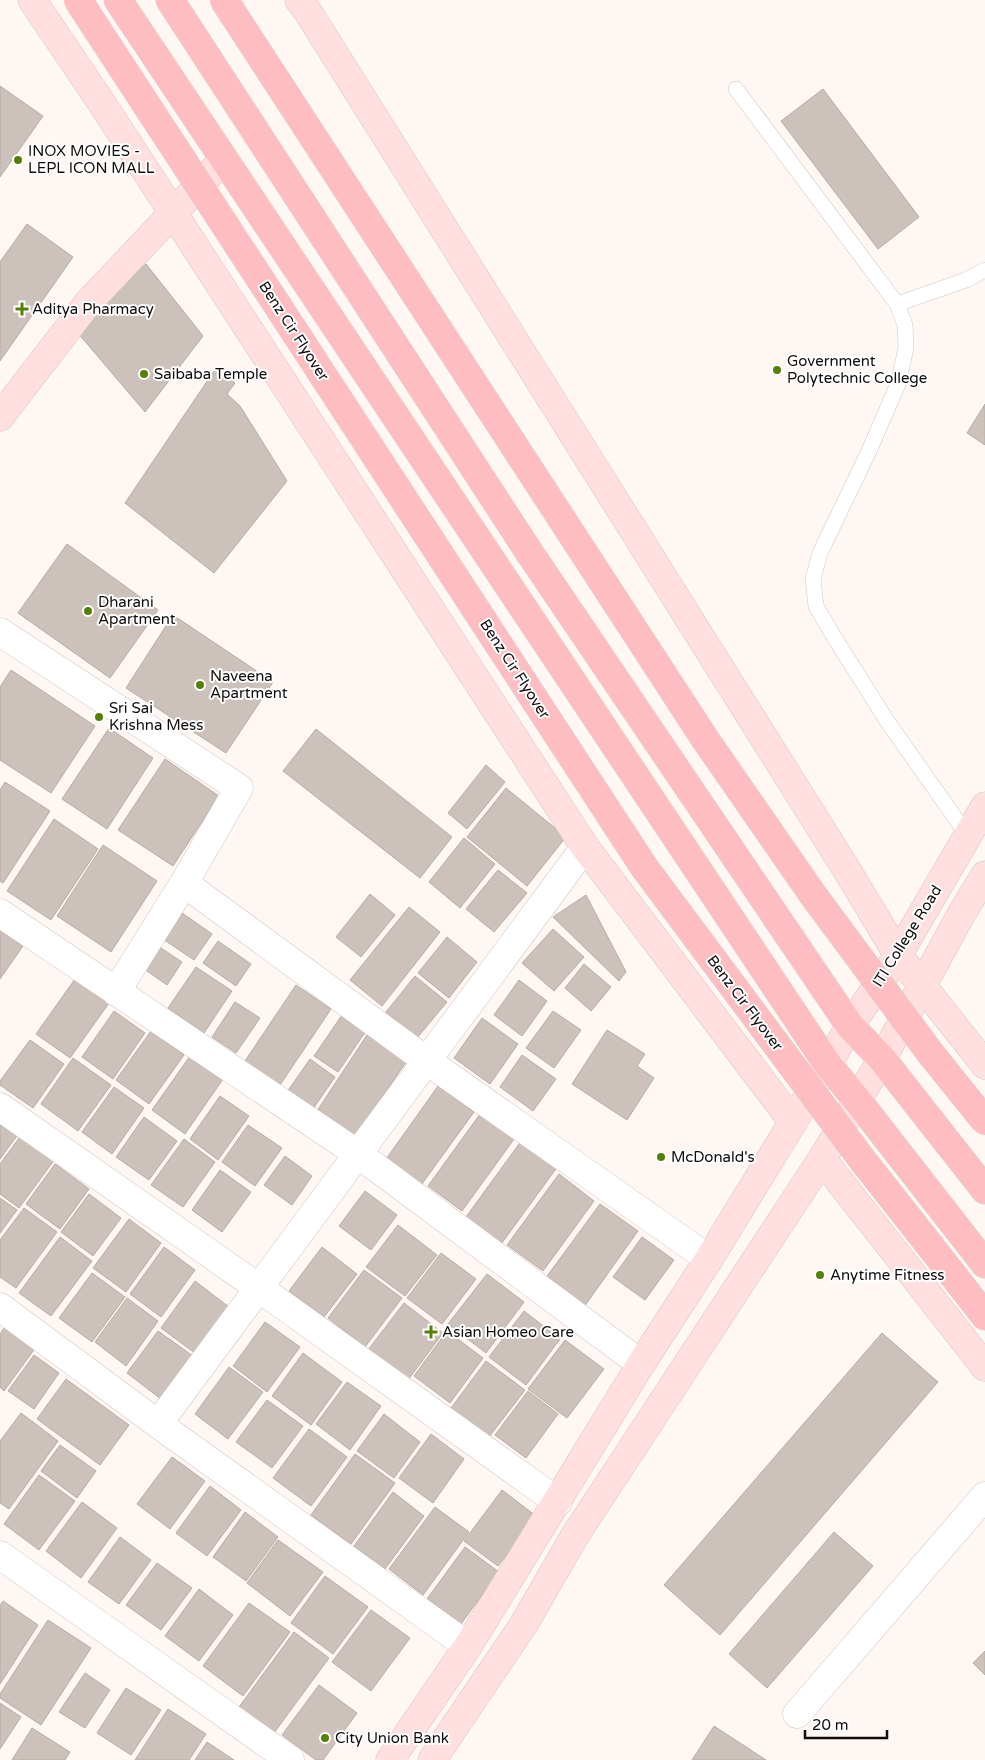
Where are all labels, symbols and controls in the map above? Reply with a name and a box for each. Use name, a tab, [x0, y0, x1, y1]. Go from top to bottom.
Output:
place label: INOX MOVIES - LEPL ICON MALL	[28, 142, 155, 177]
marker: INOX MOVIES - LEPL ICON MALL	[12, 154, 24, 166]
street label: Benz Cir Flyover	[255, 278, 333, 384]
place label: Aditya Pharmacy	[32, 300, 154, 318]
marker: Aditya Pharmacy	[16, 303, 28, 315]
place label: Government Polytechnic College	[787, 352, 927, 387]
marker: Government Polytechnic College	[771, 364, 783, 376]
place label: Saibaba Temple	[154, 365, 267, 383]
marker: Saibaba Temple	[138, 368, 150, 380]
place label: Dharani Apartment	[98, 593, 176, 628]
marker: Dharani Apartment	[82, 605, 94, 617]
street label: Benz Cir Flyover	[476, 616, 554, 722]
place label: Naveena Apartment	[210, 667, 288, 702]
marker: Naveena Apartment	[194, 679, 206, 691]
place label: Sri Sai Krishna Mess	[109, 699, 204, 734]
marker: Sri Sai Krishna Mess	[93, 711, 105, 723]
street label: ITI College Road	[869, 882, 945, 990]
street label: Benz Cir Flyover	[703, 952, 787, 1055]
place label: McDonald's	[671, 1148, 755, 1166]
marker: McDonald's	[655, 1151, 667, 1163]
place label: Anytime Fitness	[830, 1266, 945, 1284]
marker: Anytime Fitness	[814, 1269, 826, 1281]
place label: Asian Homeo Care	[442, 1323, 574, 1341]
marker: Asian Homeo Care	[424, 1325, 438, 1339]
scale bar	[805, 1708, 888, 1740]
text: 20 m	[812, 1716, 849, 1734]
place label: City Union Bank	[335, 1729, 449, 1747]
marker: City Union Bank	[319, 1732, 331, 1744]

